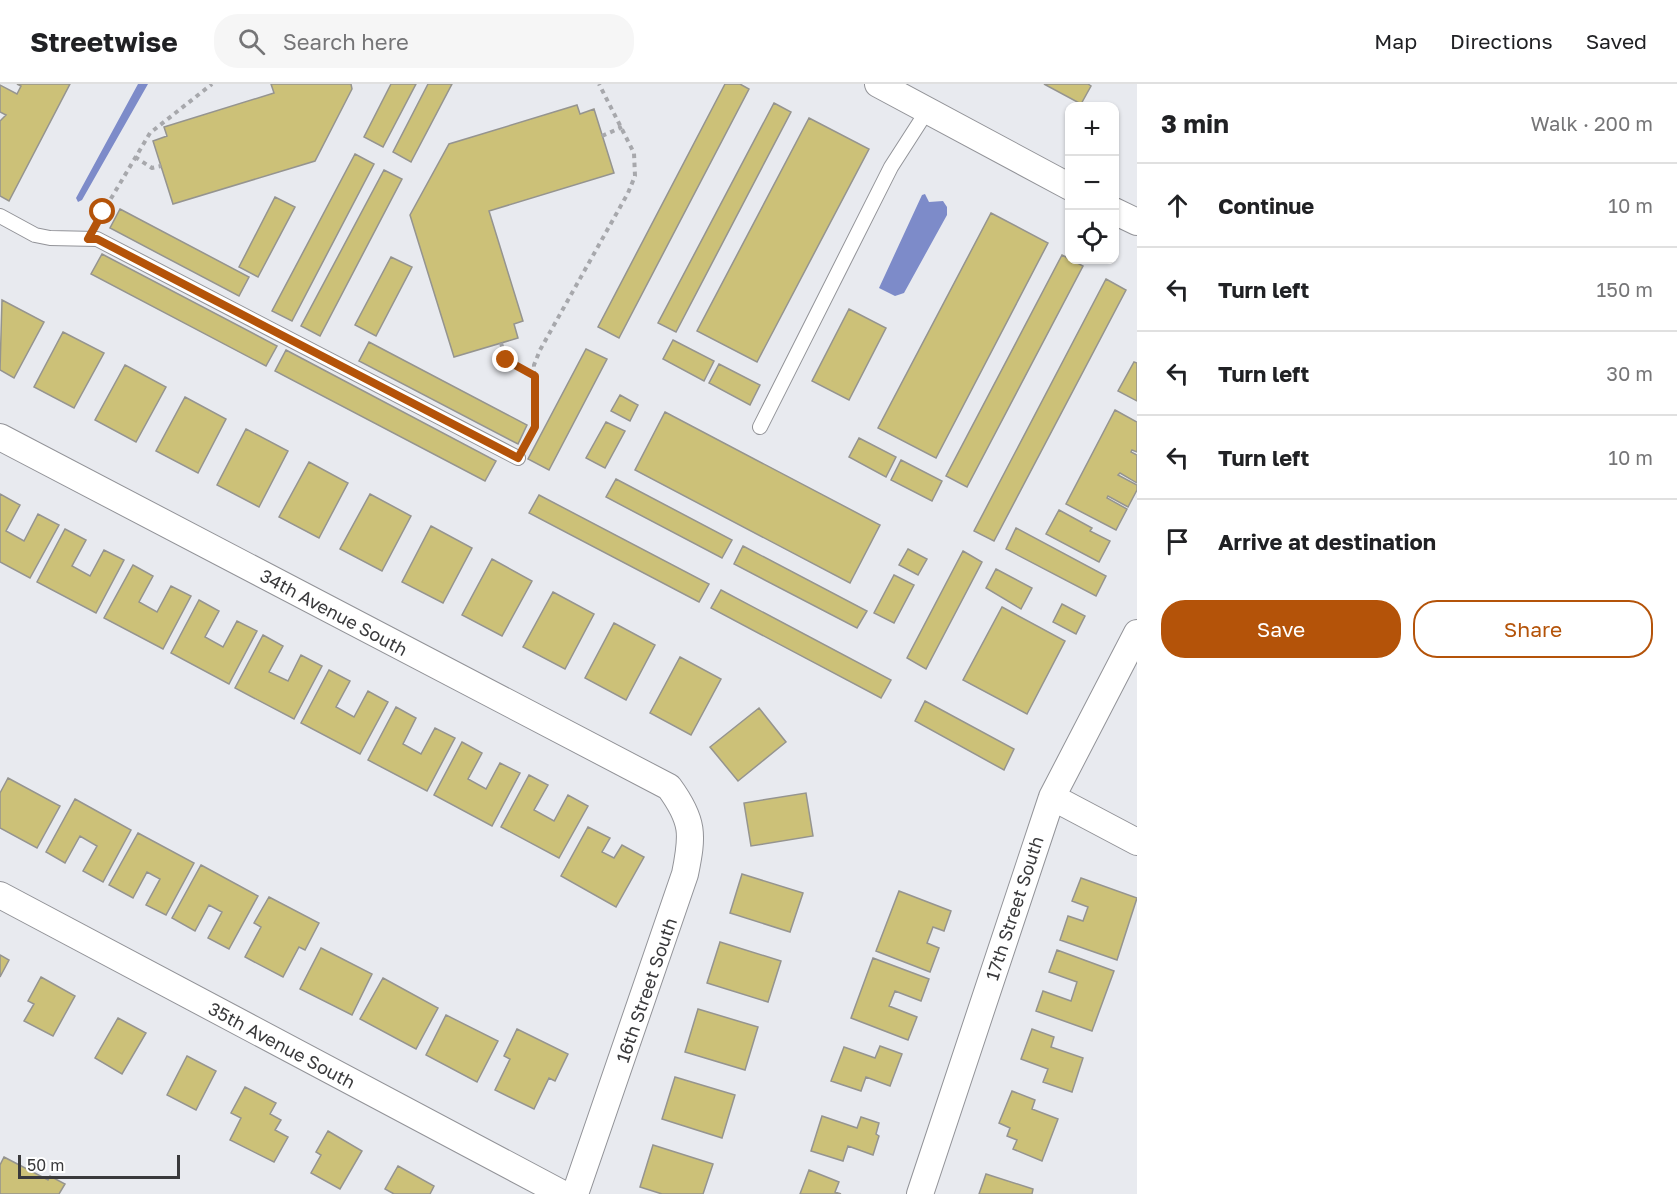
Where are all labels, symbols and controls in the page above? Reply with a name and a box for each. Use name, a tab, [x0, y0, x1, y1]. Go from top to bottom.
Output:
search box	[214, 14, 634, 68]
text: Streetwise	[30, 25, 178, 58]
icon: search	[235, 25, 268, 58]
text: Search here	[283, 28, 409, 55]
text: Map	[1374, 28, 1417, 54]
text: Directions	[1450, 28, 1553, 54]
text: Saved	[1586, 28, 1647, 54]
map controls	[1065, 102, 1119, 264]
button: +	[1065, 102, 1119, 156]
text: 3 min	[1161, 108, 1229, 139]
text: Walk · 200 m	[1531, 111, 1653, 135]
button: −	[1065, 156, 1119, 210]
icon: ahead	[1161, 189, 1194, 222]
text: Continue	[1218, 192, 1314, 219]
text: 10 m	[1608, 193, 1653, 217]
route start	[89, 198, 115, 224]
button: locate	[1065, 210, 1119, 264]
icon: left	[1161, 273, 1194, 306]
text: Turn left	[1218, 276, 1309, 303]
text: 150 m	[1597, 277, 1653, 301]
route end	[492, 346, 518, 372]
icon: left	[1161, 357, 1194, 390]
text: Turn left	[1218, 360, 1309, 387]
text: 30 m	[1606, 361, 1653, 385]
icon: left	[1161, 441, 1194, 474]
text: Turn left	[1218, 444, 1309, 471]
text: 10 m	[1608, 445, 1653, 469]
icon: arrive	[1161, 525, 1194, 558]
text: Arrive at destination	[1218, 528, 1436, 555]
street label: 34th Avenue South	[257, 564, 411, 660]
button: Save	[1161, 600, 1401, 658]
button: Share	[1413, 600, 1653, 658]
street label: 17th Street South	[980, 833, 1048, 983]
street label: 16th Street South	[611, 915, 681, 1065]
street label: 35th Avenue South	[205, 997, 359, 1093]
scale bar	[18, 1152, 180, 1180]
text: 50 m	[27, 1155, 64, 1175]

